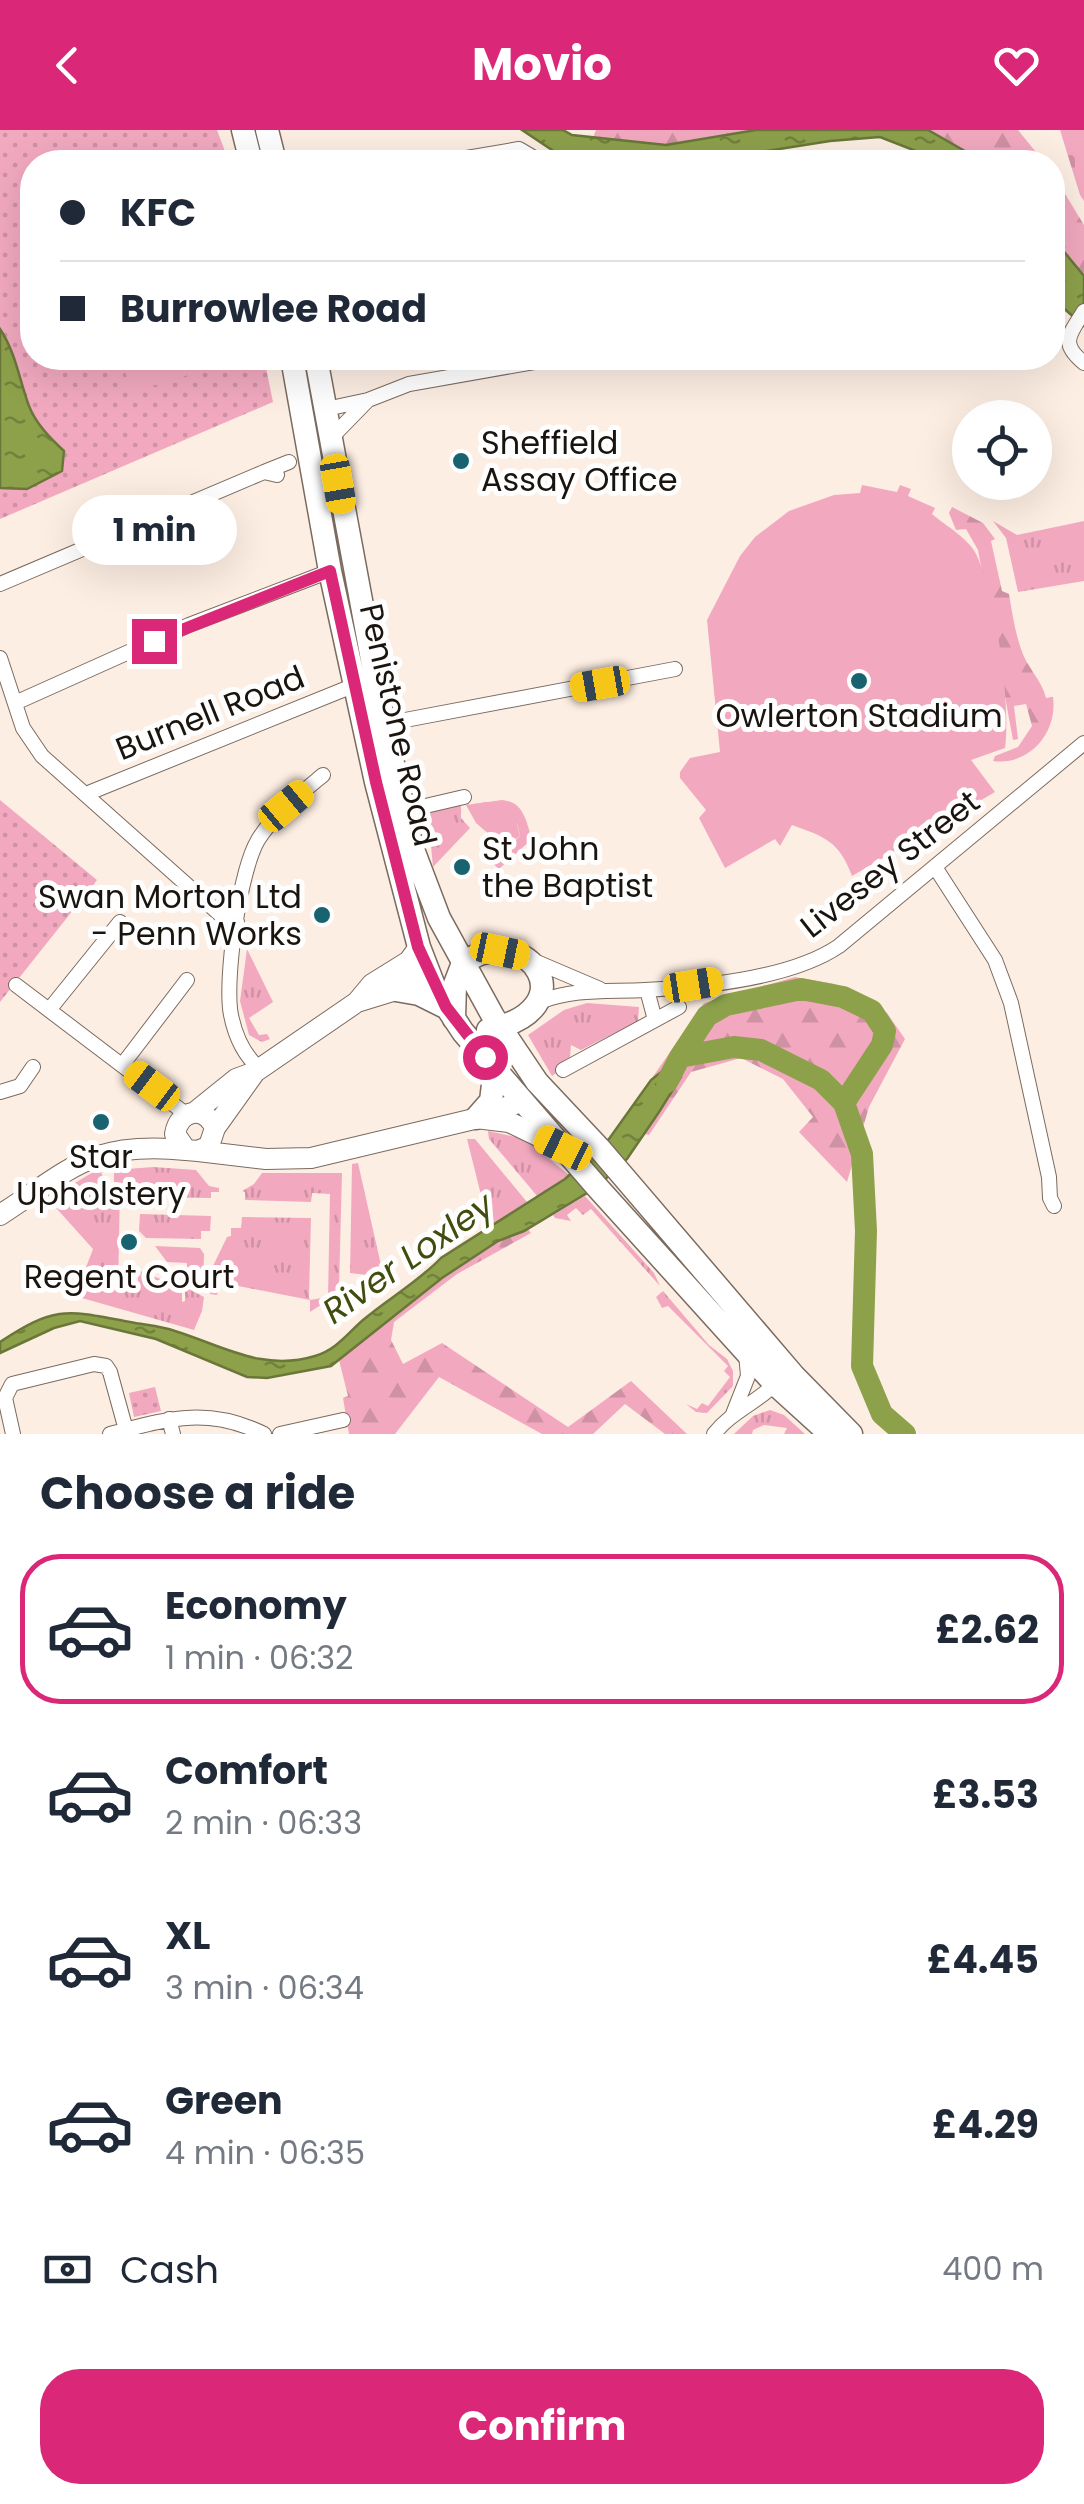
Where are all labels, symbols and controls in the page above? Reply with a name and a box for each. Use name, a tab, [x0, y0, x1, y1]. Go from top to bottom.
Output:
text: Movio	[472, 33, 612, 96]
icon: back	[40, 38, 95, 93]
icon: heart	[989, 38, 1044, 93]
text: KFC	[120, 186, 196, 239]
text: Burrowlee Road	[120, 282, 427, 335]
map controls	[952, 400, 1052, 500]
button: locate	[952, 400, 1052, 500]
place label: Sheffield Assay Office	[481, 420, 678, 502]
marker: Sheffield Assay Office	[450, 450, 472, 472]
car	[318, 452, 358, 516]
callout: 1 min	[72, 496, 236, 566]
text: 1 min	[113, 507, 196, 552]
street label: Penistone Road	[349, 599, 448, 851]
route end	[132, 619, 177, 664]
street label: Burnell Road	[109, 654, 311, 771]
car	[568, 664, 632, 704]
marker: Owlerton Stadium	[848, 670, 870, 692]
place label: Owlerton Stadium	[715, 693, 1003, 738]
car	[253, 775, 319, 837]
street label: Livesey Street	[791, 779, 989, 948]
place label: St John the Baptist	[482, 826, 653, 908]
marker: St John the Baptist	[451, 856, 473, 878]
place label: Swan Morton Ltd - Penn Works	[38, 874, 302, 956]
marker: Swan Morton Ltd - Penn Works	[311, 904, 333, 926]
car	[468, 930, 532, 972]
car	[661, 965, 725, 1005]
route start	[463, 1035, 508, 1080]
car	[119, 1056, 185, 1116]
marker: Star Upholstery	[90, 1111, 112, 1133]
car	[529, 1121, 597, 1175]
place label: Star Upholstery	[16, 1134, 186, 1216]
water label: River Loxley	[312, 1180, 504, 1335]
marker: Regent Court	[118, 1231, 140, 1253]
place label: Regent Court	[24, 1254, 234, 1299]
text: Choose a ride	[40, 1462, 355, 1525]
text: Economy	[165, 1579, 347, 1632]
icon: car	[45, 1584, 135, 1674]
text: £2.62	[935, 1603, 1039, 1656]
text: 1 min · 06:32	[165, 1635, 353, 1680]
text: Comfort	[165, 1744, 328, 1797]
icon: car	[45, 1749, 135, 1839]
text: £3.53	[932, 1768, 1039, 1821]
text: 2 min · 06:33	[165, 1800, 362, 1845]
text: XL	[165, 1909, 210, 1962]
icon: car	[45, 1914, 135, 2004]
text: £4.45	[927, 1933, 1039, 1986]
text: 3 min · 06:34	[165, 1965, 364, 2010]
text: Green	[165, 2074, 283, 2127]
icon: car	[45, 2079, 135, 2169]
text: £4.29	[932, 2098, 1039, 2151]
text: 4 min · 06:35	[165, 2130, 365, 2175]
icon: cash	[40, 2242, 95, 2297]
text: Cash	[120, 2243, 219, 2296]
text: 400 m	[942, 2246, 1044, 2291]
button: Confirm	[40, 2369, 1044, 2484]

